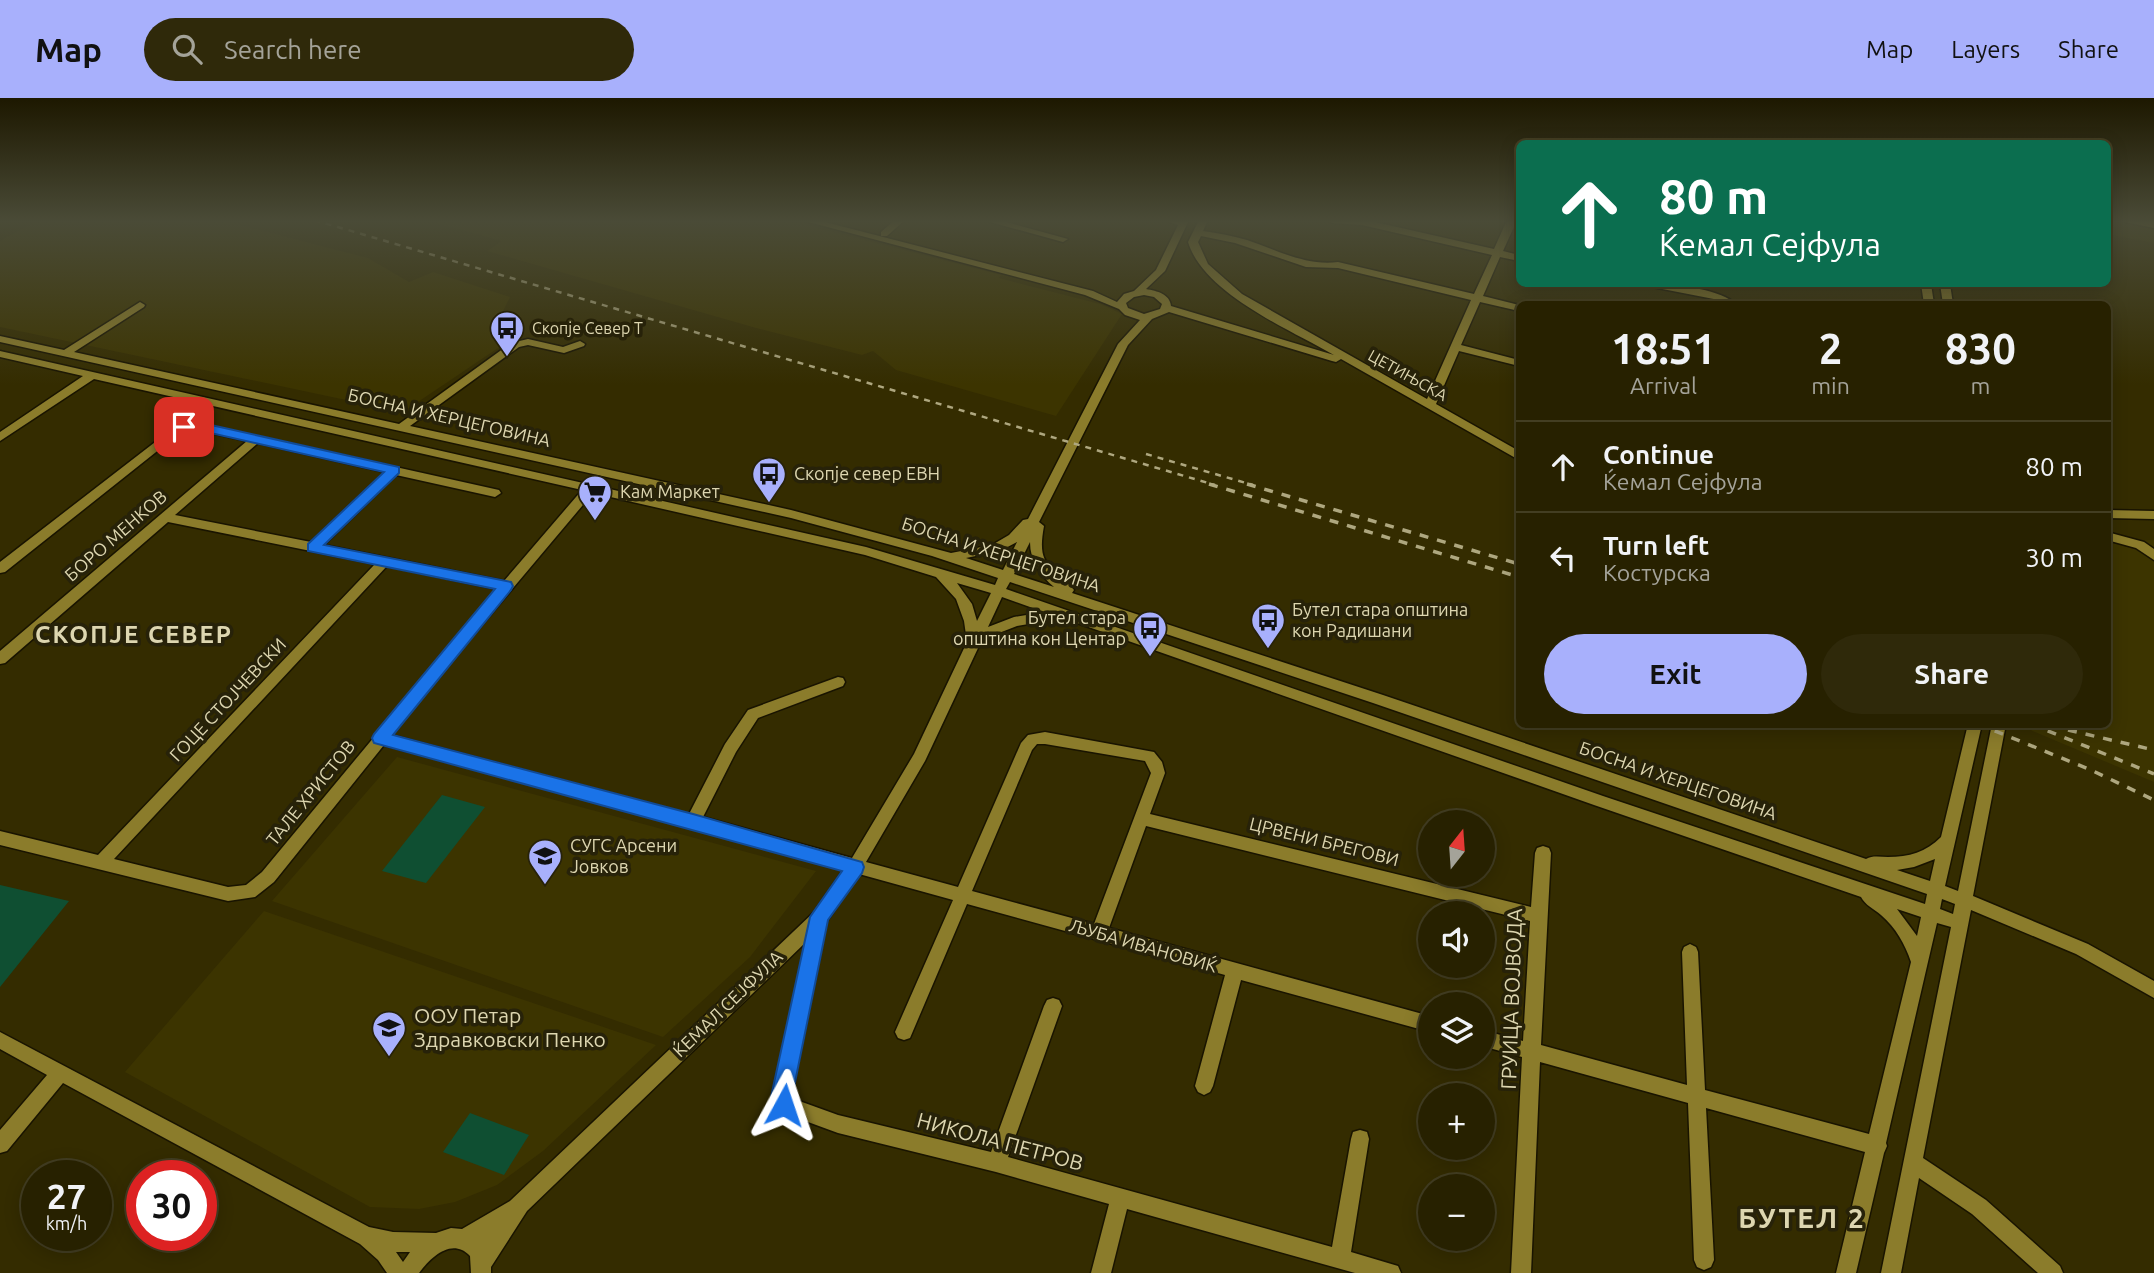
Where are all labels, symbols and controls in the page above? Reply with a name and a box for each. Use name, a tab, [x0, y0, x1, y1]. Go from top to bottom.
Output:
search box	[144, 18, 634, 81]
icon: search	[168, 30, 206, 68]
text: Map	[35, 31, 102, 68]
text: Search here	[224, 35, 362, 64]
text: Map	[1866, 36, 1913, 63]
text: Layers	[1951, 36, 2020, 63]
text: Share	[2058, 36, 2119, 63]
icon: ahead	[1544, 168, 1635, 259]
text: 80 m	[1659, 168, 1768, 223]
text: Ќемал Сејфула	[1659, 226, 1881, 262]
bus stop icon: Скопје Север Т	[488, 309, 526, 358]
place label: Скопје Север Т	[532, 319, 643, 337]
text: 18:51	[1611, 325, 1716, 372]
text: 2	[1819, 325, 1842, 372]
text: 830	[1945, 325, 2016, 372]
street label: ЦЕТИЊСКА	[1365, 346, 1451, 404]
text: Arrival	[1630, 373, 1697, 398]
text: min	[1811, 373, 1850, 398]
text: m	[1970, 373, 1990, 398]
street label: БОСНА И ХЕРЦЕГОВИНА	[346, 384, 553, 450]
pin	[154, 397, 214, 457]
icon: arrive	[165, 408, 203, 446]
text: Continue	[1603, 440, 1714, 469]
icon: ahead	[1544, 448, 1582, 486]
text: 80 m	[2025, 452, 2083, 481]
bus stop icon: Скопје север ЕВН	[750, 455, 788, 504]
place label: Скопје север ЕВН	[794, 463, 940, 483]
text: Ќемал Сејфула	[1603, 469, 1763, 494]
supermarket icon: Кам Маркет	[576, 473, 614, 522]
place label: Кам Маркет	[620, 481, 720, 501]
street label: БОРО МЕНКОВ	[60, 486, 170, 585]
street label: БОСНА И ХЕРЦЕГОВИНА	[900, 513, 1103, 596]
text: Turn left	[1603, 531, 1709, 560]
icon: left	[1544, 539, 1582, 577]
text: 30 m	[2025, 543, 2083, 572]
text: Костурска	[1603, 560, 1711, 585]
place label: Бутел стара општина кон Радишани	[1292, 599, 1468, 640]
bus stop icon: Бутел стара општина кон Радишани	[1249, 601, 1287, 650]
place label: Бутел стара општина кон Центар	[953, 607, 1126, 648]
bus stop icon: Бутел стара општина кон Центар	[1131, 609, 1169, 658]
district label: СКОПЈЕ СЕВЕР	[35, 621, 233, 648]
street label: ГОЦЕ СТОЈЧЕВСКИ	[165, 634, 289, 765]
button: Exit	[1544, 634, 1807, 714]
button: Share	[1821, 634, 2083, 714]
street label: ТАЛЕ ХРИСТОВ	[262, 736, 359, 849]
street label: БОСНА И ХЕРЦЕГОВИНА	[1577, 737, 1780, 823]
north arrow	[1418, 810, 1494, 887]
map controls	[1418, 810, 1495, 1251]
street label: ЦРВЕНИ БРЕГОВИ	[1247, 813, 1401, 869]
place label: СУГС Арсени Јовков	[570, 835, 677, 876]
school or university icon: СУГС Арсени Јовков	[526, 837, 564, 886]
button: sound	[1418, 901, 1495, 978]
street label: ГРУИЦА ВОЈВОДА	[1496, 908, 1526, 1090]
street label: ЉУБА ИВАНОВИЌ	[1067, 913, 1220, 976]
street label: ЌЕМАЛ СЕЈФУЛА	[668, 945, 786, 1061]
button: layers	[1418, 992, 1495, 1069]
place label: ООУ Петар Здравковски Пенко	[414, 1003, 606, 1051]
school or university icon: ООУ Петар Здравковски Пенко	[370, 1009, 408, 1058]
position arrow	[747, 1068, 821, 1142]
button: +	[1418, 1083, 1495, 1160]
street label: НИКОЛА ПЕТРОВ	[915, 1107, 1086, 1175]
speed limit sign: 30	[126, 1160, 217, 1251]
button: −	[1418, 1174, 1495, 1251]
text: 27	[47, 1176, 86, 1216]
district label: БУТЕЛ 2	[1738, 1202, 1866, 1233]
text: km/h	[46, 1213, 87, 1233]

